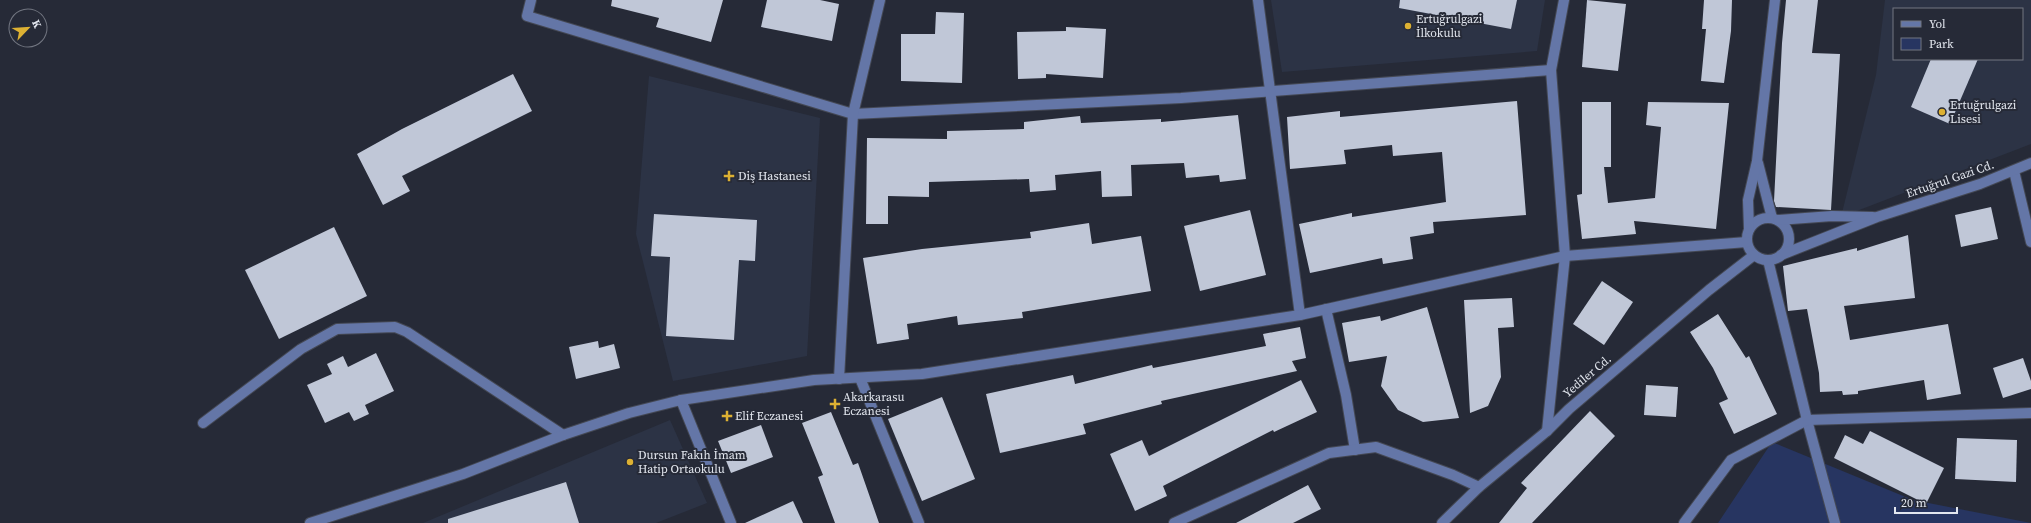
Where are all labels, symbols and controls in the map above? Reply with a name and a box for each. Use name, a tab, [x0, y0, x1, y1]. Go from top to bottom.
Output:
north arrow	[8, 8, 48, 48]
legend	[1893, 8, 2023, 60]
place label: Ertuğrulgazi İlkokulu	[1416, 11, 1483, 41]
text: Yol	[1929, 16, 1946, 32]
text: K	[28, 17, 45, 31]
marker: Ertuğrulgazi İlkokulu	[1403, 21, 1413, 31]
text: Park	[1929, 36, 1954, 52]
place label: Ertuğrulgazi Lisesi	[1950, 97, 2017, 127]
marker: Ertuğrulgazi Lisesi	[1937, 107, 1947, 117]
street label: Ertuğrul Gazi Cd.	[1904, 156, 1996, 202]
place label: Diş Hastanesi	[738, 168, 811, 184]
marker: Diş Hastanesi	[723, 170, 735, 182]
street label: Yediler Cd.	[1559, 351, 1615, 401]
place label: Akarkarasu Eczanesi	[843, 389, 904, 419]
marker: Akarkarasu Eczanesi	[830, 399, 840, 409]
place label: Elif Eczanesi	[735, 408, 804, 424]
marker: Elif Eczanesi	[722, 411, 732, 421]
place label: Dursun Fakıh İmam Hatip Ortaokulu	[638, 447, 746, 477]
marker: Dursun Fakıh İmam Hatip Ortaokulu	[625, 457, 635, 467]
scale bar	[1895, 489, 1957, 515]
text: 20 m	[1901, 495, 1927, 511]

